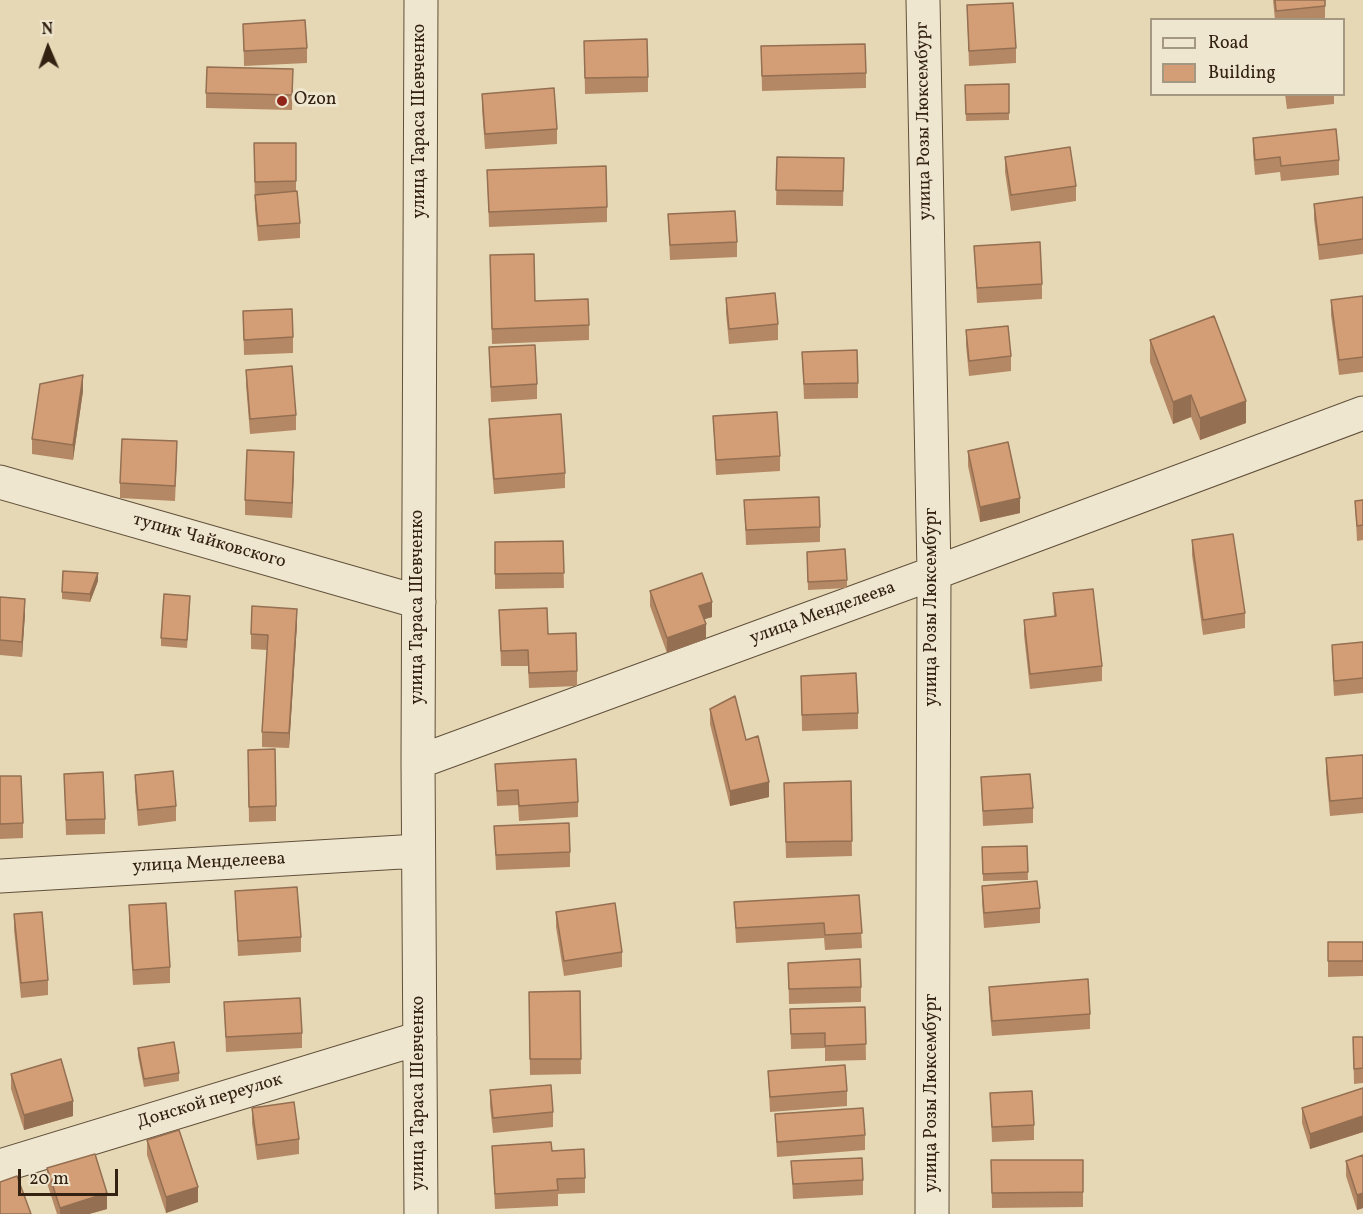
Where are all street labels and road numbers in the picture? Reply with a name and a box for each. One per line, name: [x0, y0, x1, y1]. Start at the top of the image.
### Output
street label: улица Розы Люксембург: [912, 21, 938, 221]
street label: улица Тараса Шевченко: [410, 24, 432, 218]
street label: улица Розы Люксембург: [922, 508, 944, 706]
street label: тупик Чайковского: [130, 510, 288, 574]
street label: улица Тараса Шевченко: [408, 510, 430, 704]
street label: улица Менделеева: [747, 578, 899, 650]
street label: улица Менделеева: [132, 849, 286, 879]
street label: улица Розы Люксембург: [922, 994, 944, 1192]
street label: улица Тараса Шевченко: [409, 996, 431, 1190]
street label: Донской переулок: [135, 1070, 285, 1134]

